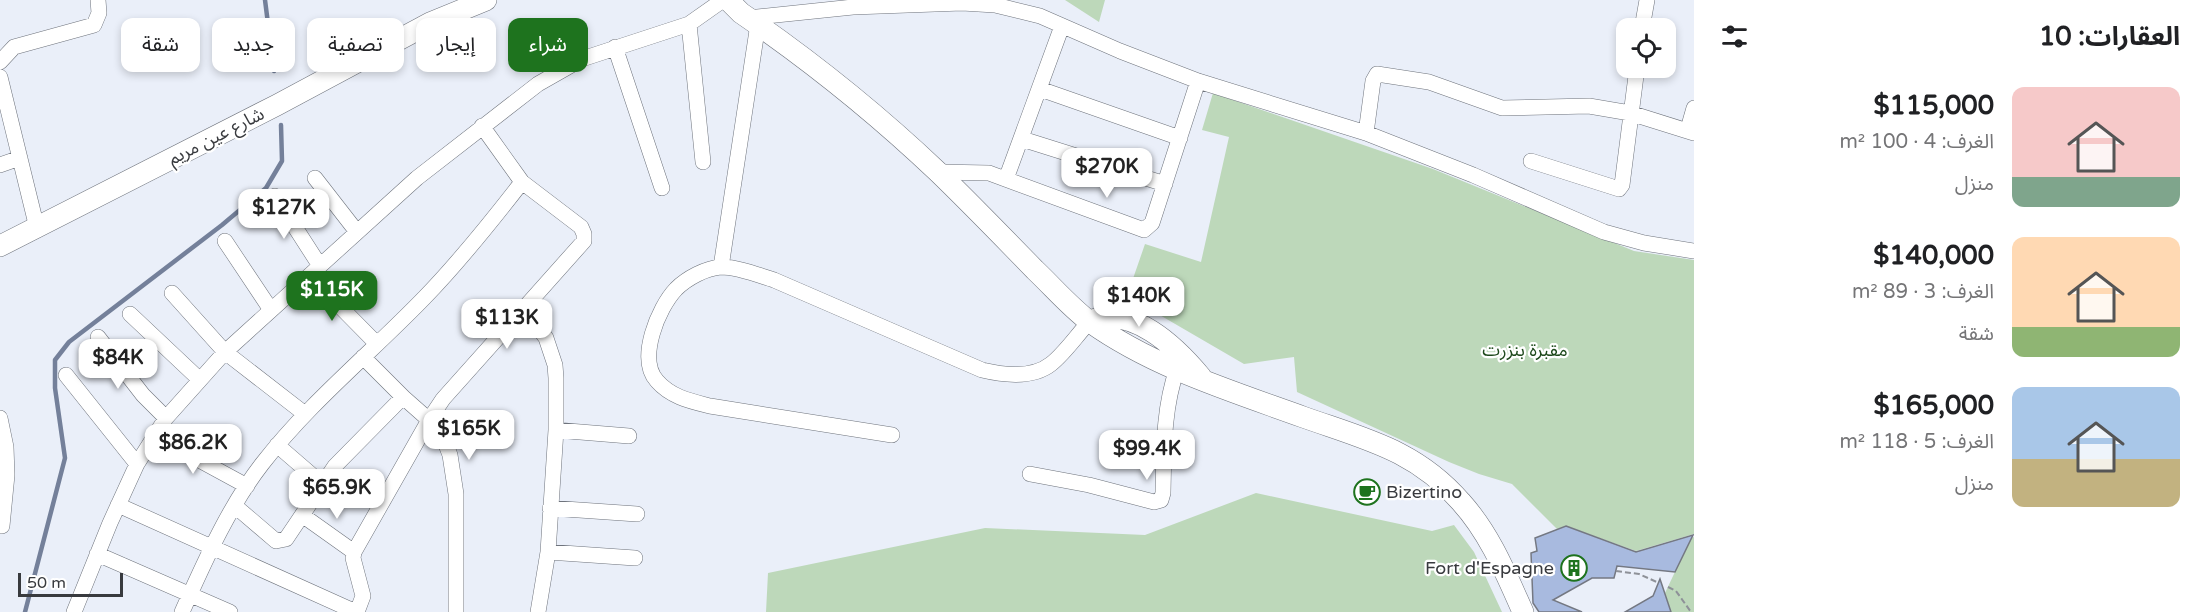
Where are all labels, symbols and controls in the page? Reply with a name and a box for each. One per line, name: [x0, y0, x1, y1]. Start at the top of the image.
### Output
chip: شقة: [121, 18, 200, 72]
chip: جديد: [212, 18, 295, 72]
chip: تصفية: [307, 18, 404, 72]
chip: إيجار: [416, 18, 496, 72]
chip: شراء: [508, 18, 588, 72]
map controls: [1616, 18, 1676, 78]
button: locate: [1616, 18, 1676, 78]
icon: filters: [1718, 20, 1751, 53]
text: العقارات: 10: [2039, 21, 2180, 52]
text: $115,000: [1874, 90, 1994, 121]
street label: شارع عين مريم: [164, 102, 269, 172]
icon: home: [2060, 111, 2132, 183]
text: الغرف: 4 · 100 m²: [1839, 130, 1994, 154]
pin: $270K: [1065, 148, 1149, 199]
text: $270K: [1075, 155, 1139, 179]
text: منزل: [1955, 172, 1994, 196]
pin: $127K: [242, 189, 326, 240]
text: $127K: [252, 196, 316, 220]
text: $140,000: [1873, 240, 1994, 271]
icon: home: [2060, 261, 2132, 333]
pin: $115K: [290, 271, 374, 322]
pin: $140K: [1097, 277, 1181, 328]
text: $115K: [300, 278, 364, 302]
text: الغرف: 3 · 89 m²: [1852, 280, 1994, 304]
text: $140K: [1107, 284, 1171, 308]
pin: $113K: [465, 299, 549, 350]
text: $113K: [475, 306, 539, 330]
text: شقة: [1959, 322, 1994, 346]
pin: $84K: [82, 339, 154, 390]
park label: مقبرة بنزرت: [1482, 339, 1568, 361]
text: $84K: [93, 346, 143, 370]
text: $165,000: [1874, 390, 1994, 421]
pin: $165K: [427, 410, 511, 461]
icon: home: [2060, 411, 2132, 483]
text: $165K: [437, 417, 501, 441]
pin: $86.2K: [144, 424, 242, 475]
pin: $99.4K: [1098, 430, 1196, 481]
text: الغرف: 5 · 118 m²: [1839, 430, 1994, 454]
text: $86.2K: [159, 431, 227, 455]
text: $99.4K: [1113, 437, 1181, 461]
pin: $65.9K: [288, 469, 386, 520]
text: منزل: [1955, 472, 1994, 496]
text: $65.9K: [303, 476, 371, 500]
cafe icon: Bizertino: [1352, 477, 1382, 507]
place label: Bizertino: [1386, 481, 1462, 503]
building icon: Fort d'Espagne: [1559, 553, 1589, 583]
place label: Fort d'Espagne: [1425, 557, 1554, 579]
scale bar: [18, 570, 123, 598]
text: 50 m: [27, 573, 66, 593]

